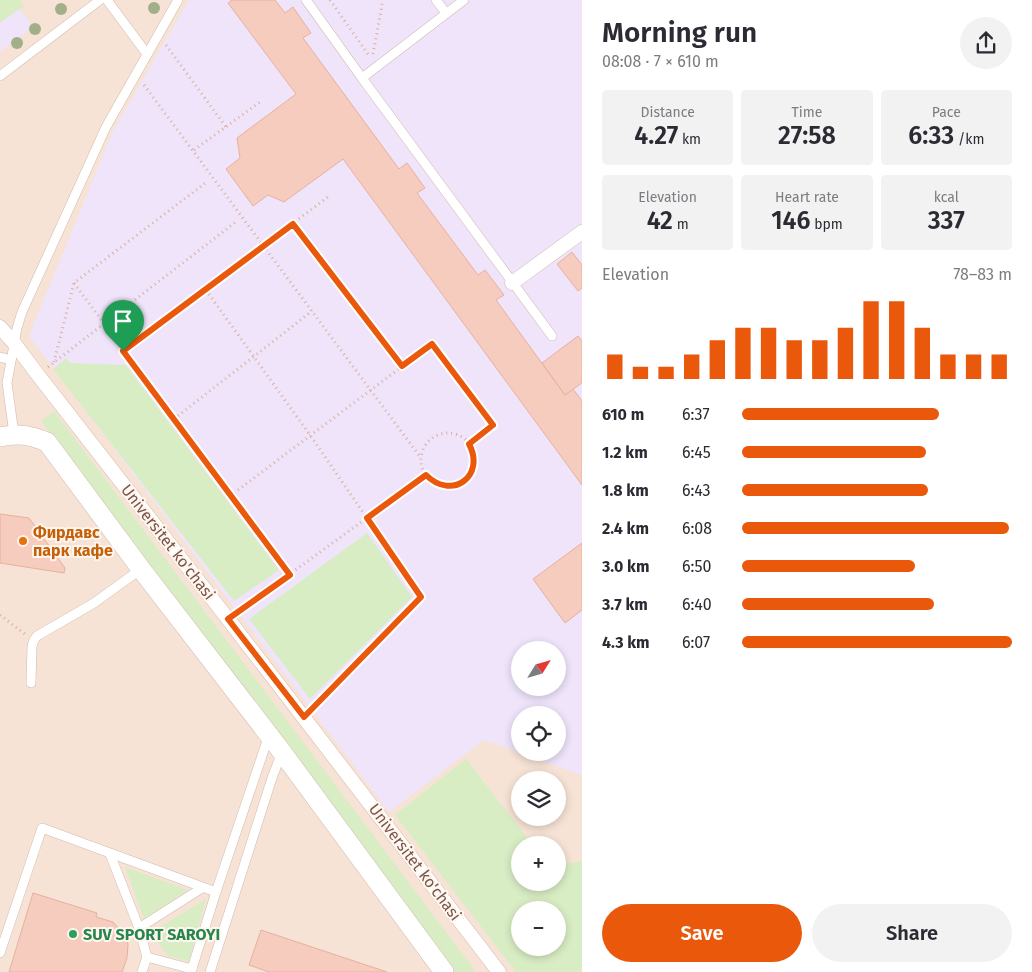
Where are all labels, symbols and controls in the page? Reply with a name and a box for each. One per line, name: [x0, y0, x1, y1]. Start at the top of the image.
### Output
text: Morning run: [602, 16, 757, 49]
button: share: [960, 17, 1012, 69]
text: 08:08 · 7 × 610 m: [602, 52, 719, 71]
text: Distance: [641, 104, 695, 121]
text: Time: [792, 104, 822, 121]
text: Pace: [932, 104, 961, 121]
text: 4.27: [634, 121, 678, 151]
text: 27:58: [778, 121, 836, 151]
text: 6:33: [908, 121, 954, 151]
text: km: [678, 131, 701, 148]
text: /km: [954, 131, 984, 148]
text: Elevation: [638, 189, 697, 206]
text: Heart rate: [775, 189, 839, 206]
text: kcal: [934, 189, 959, 206]
text: 42: [647, 206, 673, 236]
text: 146: [771, 206, 810, 236]
text: 337: [928, 206, 965, 236]
text: m: [673, 216, 689, 233]
text: bpm: [810, 216, 843, 233]
text: Elevation: [602, 265, 669, 284]
text: 78–83 m: [953, 265, 1012, 284]
pin: [102, 300, 144, 351]
icon: arrive: [109, 307, 137, 335]
text: 610 m: [602, 405, 644, 424]
text: 6:37: [682, 405, 710, 424]
text: 1.2 km: [602, 443, 648, 462]
text: 6:45: [682, 443, 711, 462]
street label: Universitet ko'chasi: [117, 480, 219, 604]
text: 1.8 km: [602, 481, 649, 500]
text: 6:43: [682, 481, 711, 500]
text: 2.4 km: [602, 519, 649, 538]
text: 6:08: [682, 519, 712, 538]
place label: Фирдавс парк кафе: [33, 523, 113, 560]
marker: Фирдавс парк кафе: [17, 535, 29, 547]
text: 3.0 km: [602, 557, 649, 576]
text: 6:50: [682, 557, 711, 576]
text: 3.7 km: [602, 595, 648, 614]
text: 6:40: [682, 595, 712, 614]
text: 4.3 km: [602, 633, 650, 652]
text: 6:07: [682, 633, 710, 652]
north arrow: [511, 641, 566, 696]
map controls: [511, 641, 566, 956]
button: locate: [511, 706, 566, 761]
button: layers: [511, 771, 566, 826]
street label: Universitet ko'chasi: [365, 800, 465, 924]
button: +: [511, 836, 566, 891]
button: −: [511, 901, 566, 956]
button: Save: [602, 904, 802, 962]
button: Share: [812, 904, 1012, 962]
place label: SUV SPORT SAROYI: [83, 925, 220, 944]
marker: SUV SPORT SAROYI: [67, 928, 79, 940]

